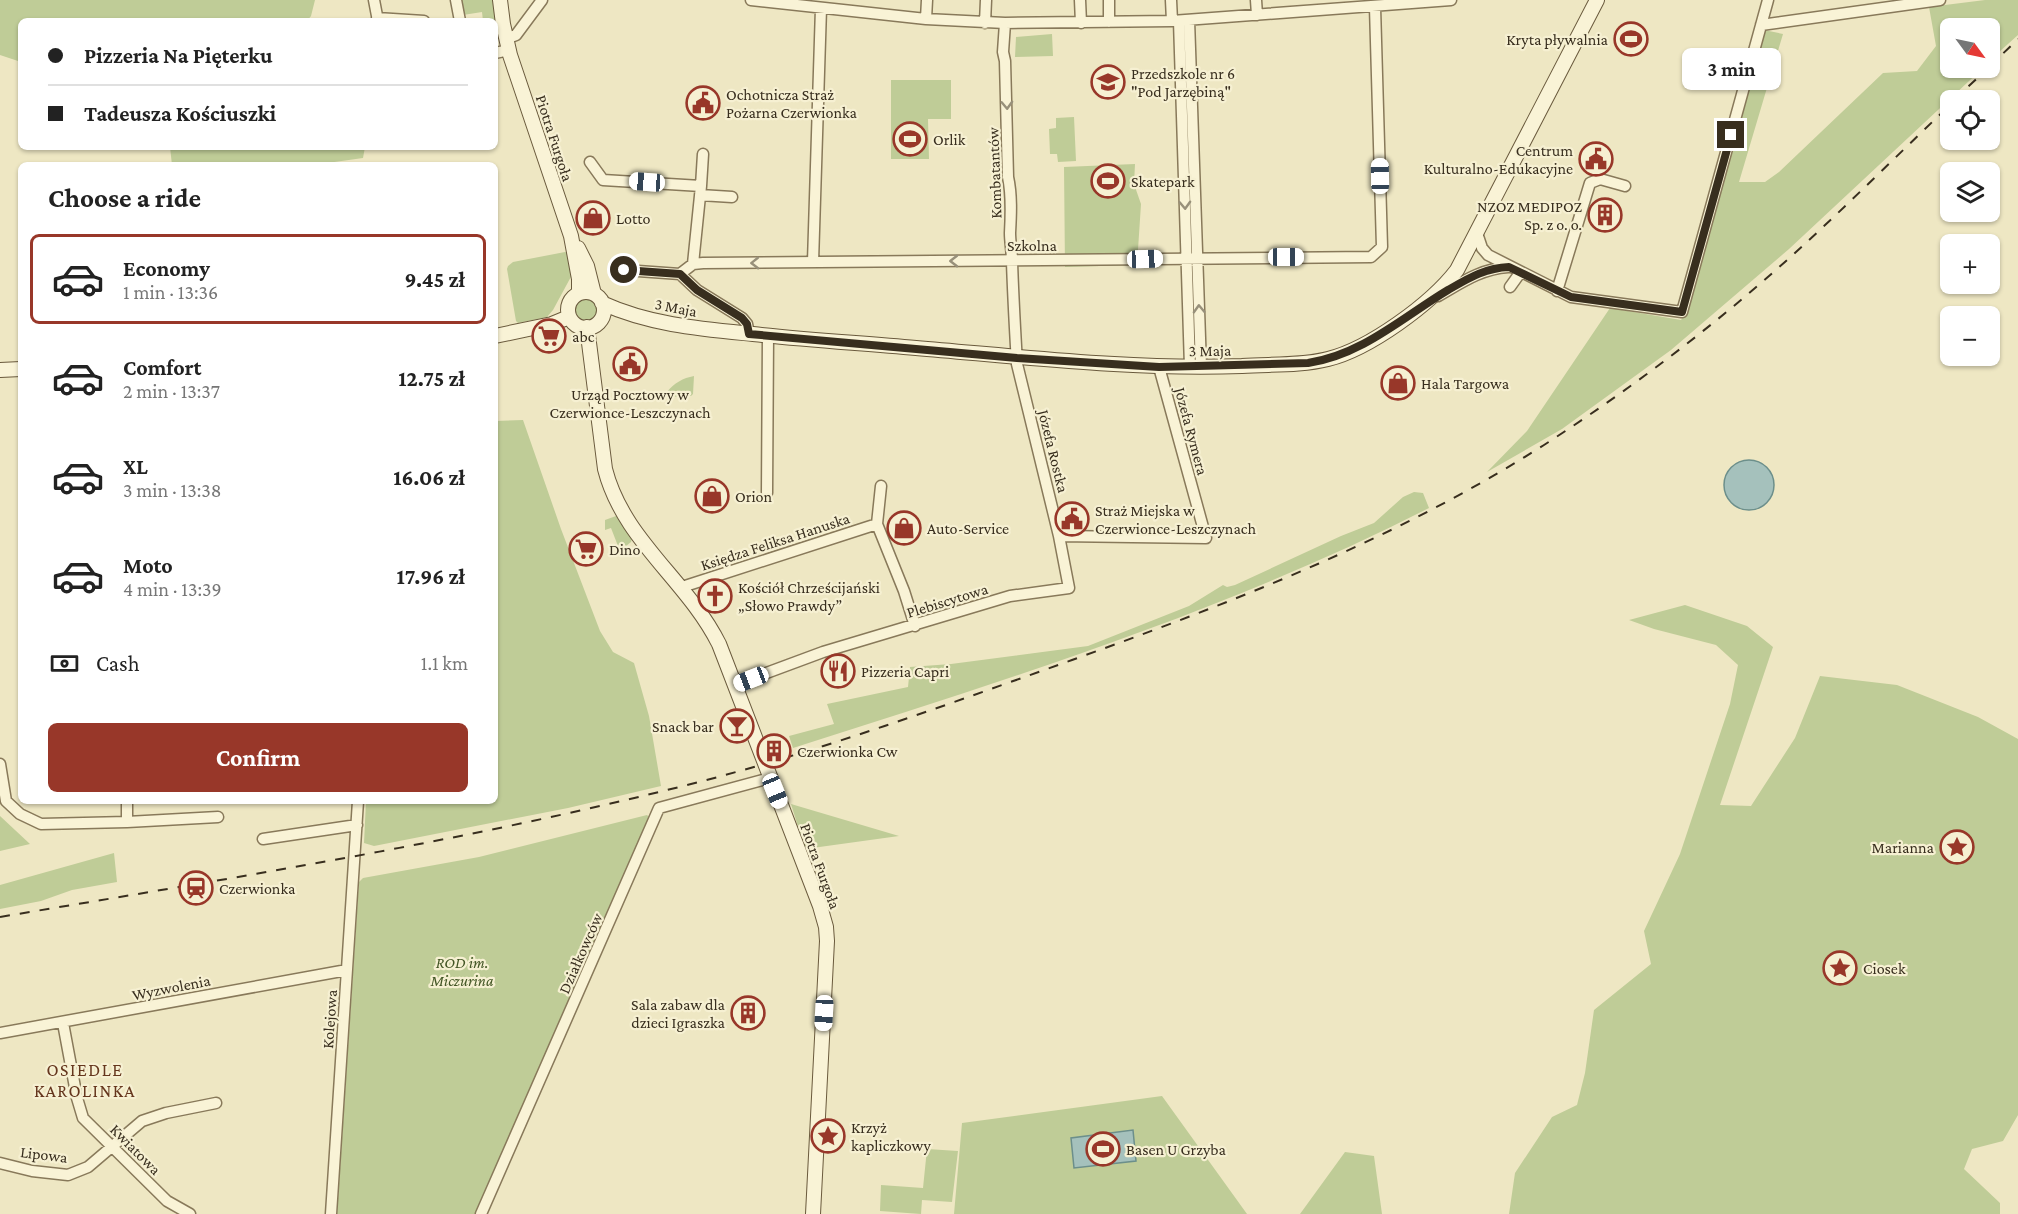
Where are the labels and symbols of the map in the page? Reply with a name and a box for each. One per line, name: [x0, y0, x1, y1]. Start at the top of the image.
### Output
north arrow: [1940, 18, 2000, 78]
sports icon: Kryta pływalnia: [1613, 21, 1649, 57]
place label: Kryta pływalnia: [1506, 31, 1609, 49]
callout: 3 min: [1682, 48, 1780, 90]
school or university icon: Przedszkole nr 6 "Pod Jarzębiną": [1090, 64, 1126, 100]
place label: Przedszkole nr 6 "Pod Jarzębiną": [1131, 65, 1235, 101]
public building icon: Ochotnicza Straż Pożarna Czerwionka: [685, 85, 721, 121]
place label: Ochotnicza Straż Pożarna Czerwionka: [726, 86, 858, 121]
street label: Piotra Furgoła: [532, 93, 577, 184]
one-way arrow: [1001, 101, 1013, 110]
sports icon: Orlik: [892, 121, 928, 157]
route end: [1717, 121, 1744, 148]
street label: Kombatantów: [984, 127, 1005, 219]
place label: Orlik: [933, 131, 966, 148]
public building icon: Centrum Kulturalno-Edukacyjne: [1578, 141, 1614, 177]
place label: Centrum Kulturalno-Edukacyjne: [1424, 142, 1573, 178]
car: [1371, 158, 1389, 194]
sports icon: Skatepark: [1090, 163, 1126, 199]
car: [628, 172, 666, 192]
place label: Skatepark: [1131, 173, 1195, 191]
building icon: NZOZ MEDIPOZ Sp. z o. o.: [1587, 197, 1623, 233]
place label: NZOZ MEDIPOZ Sp. z o. o.: [1477, 198, 1582, 234]
shop icon: Lotto: [575, 200, 611, 236]
one-way arrow: [1179, 201, 1191, 210]
place label: Lotto: [616, 210, 650, 227]
street label: Szkolna: [1007, 237, 1058, 254]
car: [1268, 248, 1304, 266]
car: [1127, 249, 1163, 269]
one-way arrow: [949, 255, 958, 267]
route start: [610, 256, 637, 283]
one-way arrow: [750, 256, 759, 269]
street label: 3 Maja: [653, 295, 699, 321]
one-way arrow: [1192, 304, 1205, 313]
supermarket icon: abc: [531, 318, 567, 354]
place label: abc: [572, 328, 595, 345]
street label: 3 Maja: [1189, 342, 1232, 360]
public building icon: Urząd Pocztowy w Czerwionce-Leszczynach: [612, 346, 648, 382]
shop icon: Hala Targowa: [1380, 365, 1416, 401]
place label: Hala Targowa: [1421, 375, 1510, 393]
street label: Józefa Rymera: [1170, 383, 1212, 478]
place label: Urząd Pocztowy w Czerwionce-Leszczynach: [549, 386, 711, 422]
street label: Józefa Rostka: [1034, 406, 1072, 495]
shop icon: Orion: [694, 478, 730, 514]
place label: Orion: [735, 488, 773, 505]
public building icon: Straż Miejska w Czerwionce-Leszczynach: [1054, 501, 1090, 537]
place label: Straż Miejska w Czerwionce-Leszczynach: [1095, 502, 1256, 538]
street label: Księdza Feliksa Hanuska: [698, 509, 853, 575]
shop icon: Auto-Service: [886, 510, 922, 546]
place label: Auto-Service: [927, 520, 1009, 537]
supermarket icon: Dino: [568, 531, 604, 567]
place label: Dino: [609, 541, 640, 558]
church icon: Kościół Chrześcijański „Słowo Prawdy”: [697, 578, 733, 614]
place label: Kościół Chrześcijański „Słowo Prawdy”: [738, 579, 880, 615]
street label: Plebiscytowa: [904, 580, 991, 622]
restaurant icon: Pizzeria Capri: [820, 653, 856, 689]
place label: Pizzeria Capri: [861, 663, 949, 681]
car: [731, 664, 771, 694]
bar icon: Snack bar: [719, 708, 755, 744]
place label: Snack bar: [652, 718, 714, 735]
building icon: Czerwionka Cw: [756, 733, 792, 769]
place label: Czerwionka Cw: [797, 743, 898, 760]
car: [760, 771, 790, 811]
street label: Piotra Furgoła: [796, 821, 844, 912]
place icon: Marianna: [1939, 829, 1975, 865]
place label: Marianna: [1871, 839, 1935, 856]
station icon: Czerwionka: [178, 870, 214, 906]
place label: Czerwionka: [219, 880, 296, 897]
street label: Działkowców: [555, 910, 606, 996]
place icon: Ciosek: [1822, 950, 1858, 986]
park label: ROD im. Miczurina: [430, 954, 494, 989]
place label: Ciosek: [1863, 960, 1906, 977]
street label: Wyzwolenia: [130, 971, 213, 1004]
street label: Kolejowa: [319, 988, 341, 1049]
building icon: Sala zabaw dla dzieci Igraszka: [730, 995, 766, 1031]
car: [814, 995, 834, 1031]
place label: Sala zabaw dla dzieci Igraszka: [631, 996, 726, 1032]
district label: OSIEDLE KAROLINKA: [34, 1060, 136, 1101]
place icon: Krzyż kapliczkowy: [810, 1118, 846, 1154]
place label: Krzyż kapliczkowy: [851, 1119, 932, 1155]
street label: Kwiatowa: [107, 1121, 165, 1178]
sports icon: Basen U Grzyba: [1085, 1131, 1121, 1167]
place label: Basen U Grzyba: [1126, 1141, 1226, 1159]
street label: Lipowa: [19, 1143, 69, 1167]

